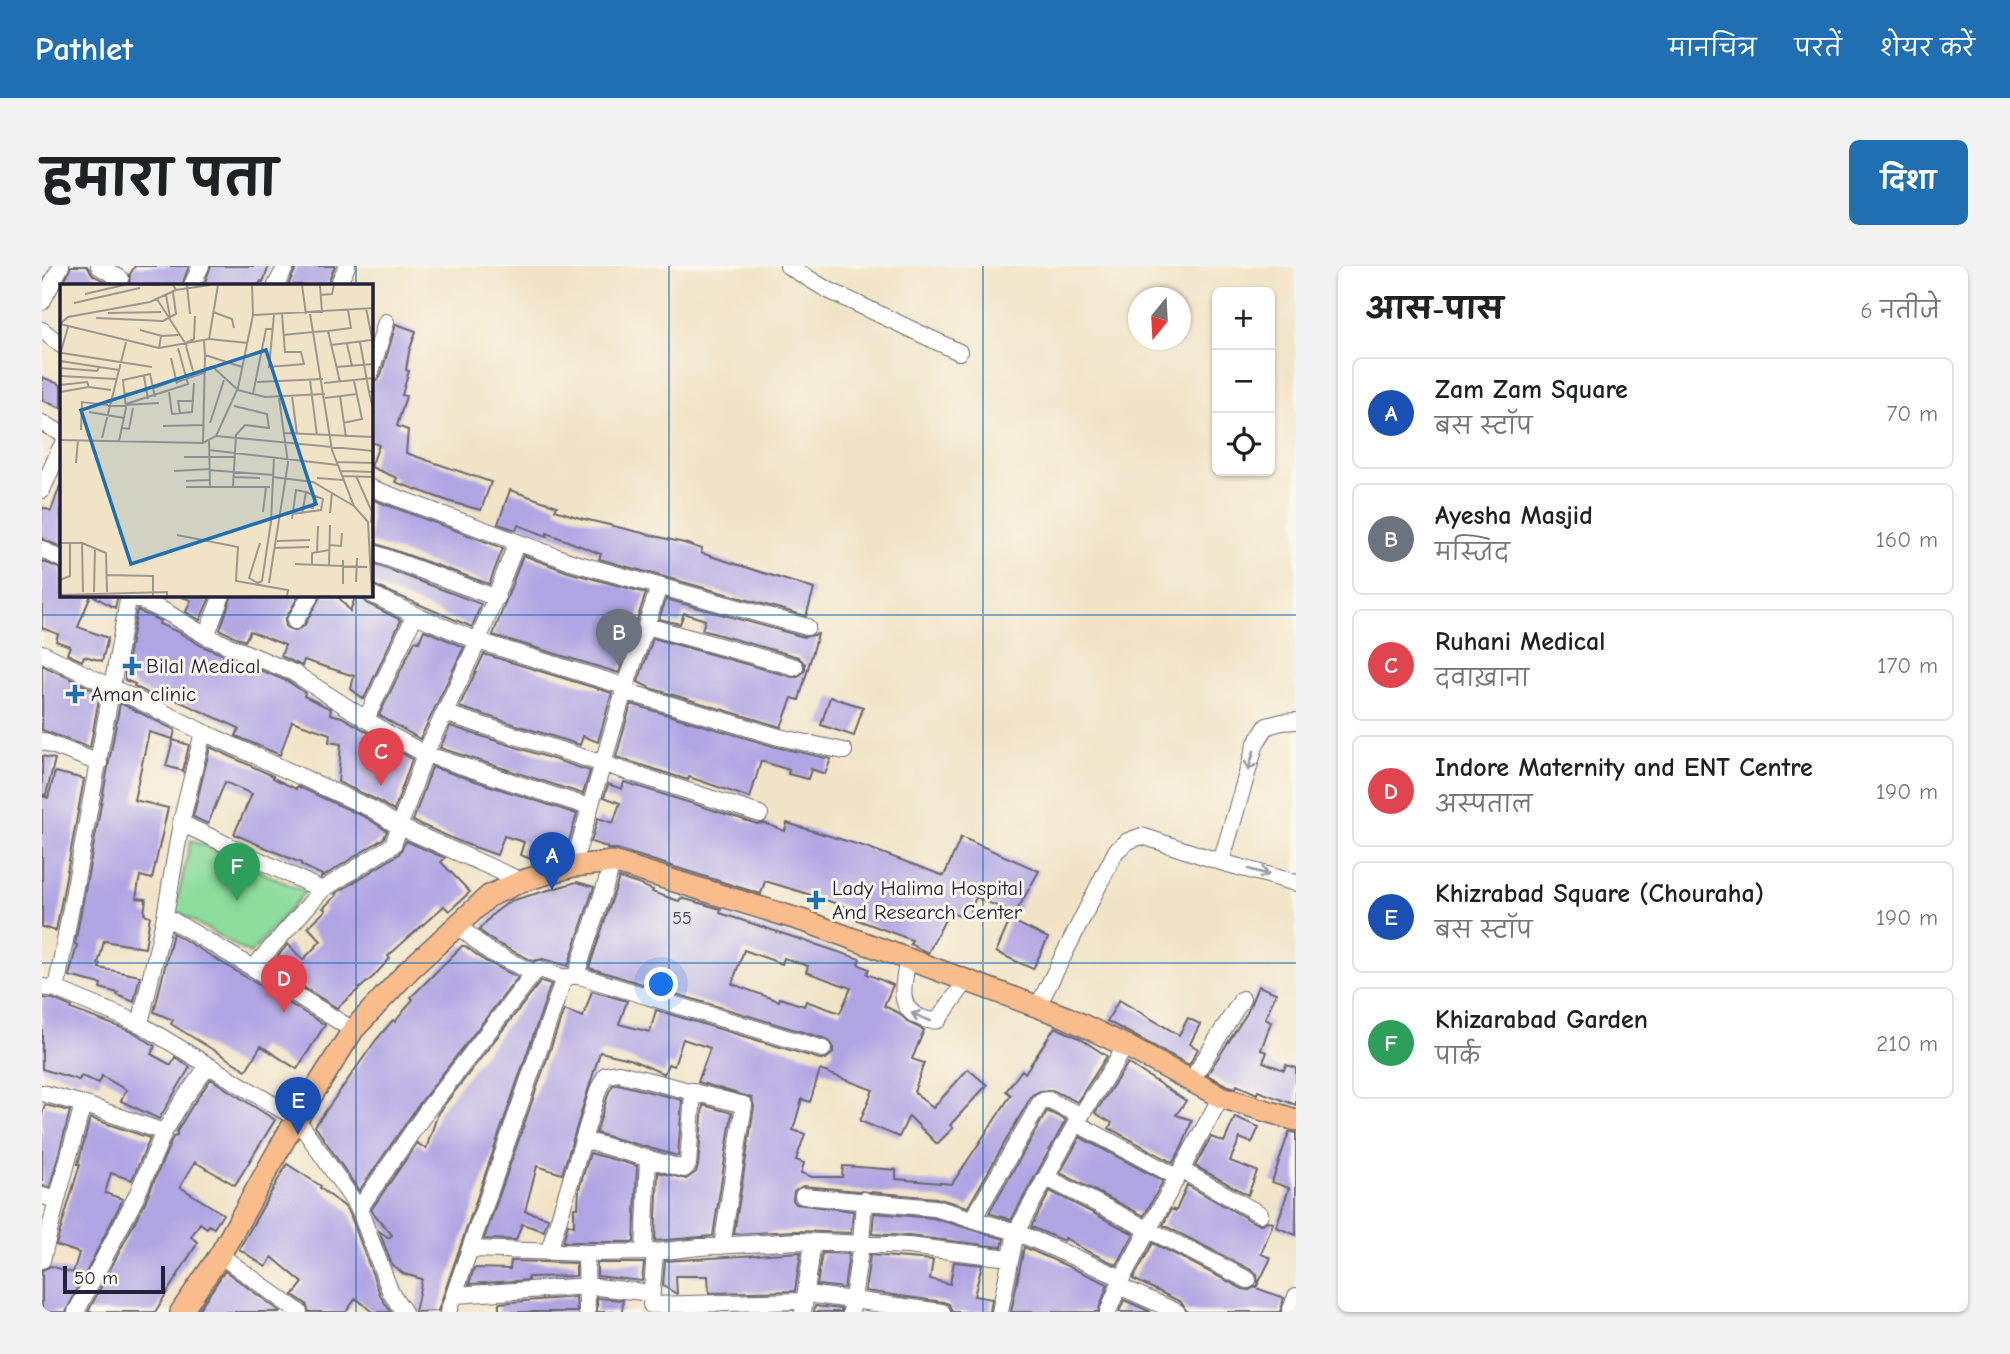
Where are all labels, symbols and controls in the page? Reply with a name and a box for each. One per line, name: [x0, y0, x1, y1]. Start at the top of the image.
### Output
text: Pathlet: [35, 30, 133, 68]
text: मानचित्र: [1669, 34, 1757, 62]
text: परतें: [1795, 34, 1842, 62]
text: शेयर करें: [1880, 34, 1975, 62]
button: दिशा: [1849, 140, 1968, 225]
text: हमारा पता: [42, 151, 277, 207]
inset map: [60, 284, 373, 597]
north arrow: [1128, 287, 1191, 350]
map controls: [1212, 287, 1275, 476]
button: +: [1212, 287, 1275, 350]
text: आस-पास: [1366, 292, 1503, 327]
text: 6 नतीजे: [1860, 297, 1940, 324]
button: −: [1212, 350, 1275, 413]
text: Zam Zam Square: [1435, 375, 1628, 405]
text: A: [1385, 400, 1397, 427]
text: 70 m: [1886, 400, 1938, 427]
button: locate: [1212, 413, 1275, 476]
text: बस स्टॉप: [1435, 413, 1532, 440]
text: Ayesha Masjid: [1435, 501, 1593, 531]
text: B: [1384, 526, 1398, 553]
text: 160 m: [1876, 526, 1938, 553]
text: मस्जिद: [1435, 539, 1510, 566]
pin: B: [596, 609, 642, 667]
text: Ruhani Medical: [1435, 627, 1605, 657]
text: C: [1384, 652, 1398, 679]
text: 170 m: [1877, 652, 1938, 679]
place label: Bilal Medical: [146, 654, 260, 678]
marker: Bilal Medical: [124, 658, 140, 674]
text: दवाख़ाना: [1435, 665, 1529, 692]
place label: Aman clinic: [91, 682, 196, 706]
marker: Aman clinic: [65, 684, 85, 704]
pin: C: [358, 728, 404, 786]
one-way arrow: [1243, 749, 1256, 771]
text: Indore Maternity and ENT Centre: [1435, 753, 1813, 783]
text: D: [1384, 778, 1398, 805]
text: 190 m: [1876, 778, 1938, 805]
text: अस्पताल: [1435, 791, 1533, 818]
pin: A: [529, 832, 575, 890]
pin: F: [214, 843, 260, 901]
one-way arrow: [1247, 867, 1269, 880]
place label: Lady Halima Hospital And Research Center: [832, 876, 1023, 924]
text: Khizrabad Square (Chouraha): [1435, 879, 1764, 909]
marker: Lady Halima Hospital And Research Center: [806, 890, 826, 910]
text: E: [1384, 904, 1398, 931]
text: 190 m: [1876, 904, 1938, 931]
house number: 55: [672, 908, 692, 929]
text: बस स्टॉप: [1435, 917, 1532, 944]
pin: D: [261, 955, 307, 1013]
your location: [644, 967, 678, 1001]
text: Khizarabad Garden: [1435, 1005, 1648, 1035]
one-way arrow: [911, 1009, 932, 1022]
text: F: [1384, 1030, 1398, 1057]
text: 210 m: [1876, 1030, 1938, 1057]
text: पार्क: [1435, 1043, 1480, 1070]
pin: E: [275, 1077, 321, 1135]
scale bar: [63, 1263, 164, 1295]
text: 50 m: [74, 1267, 118, 1289]

